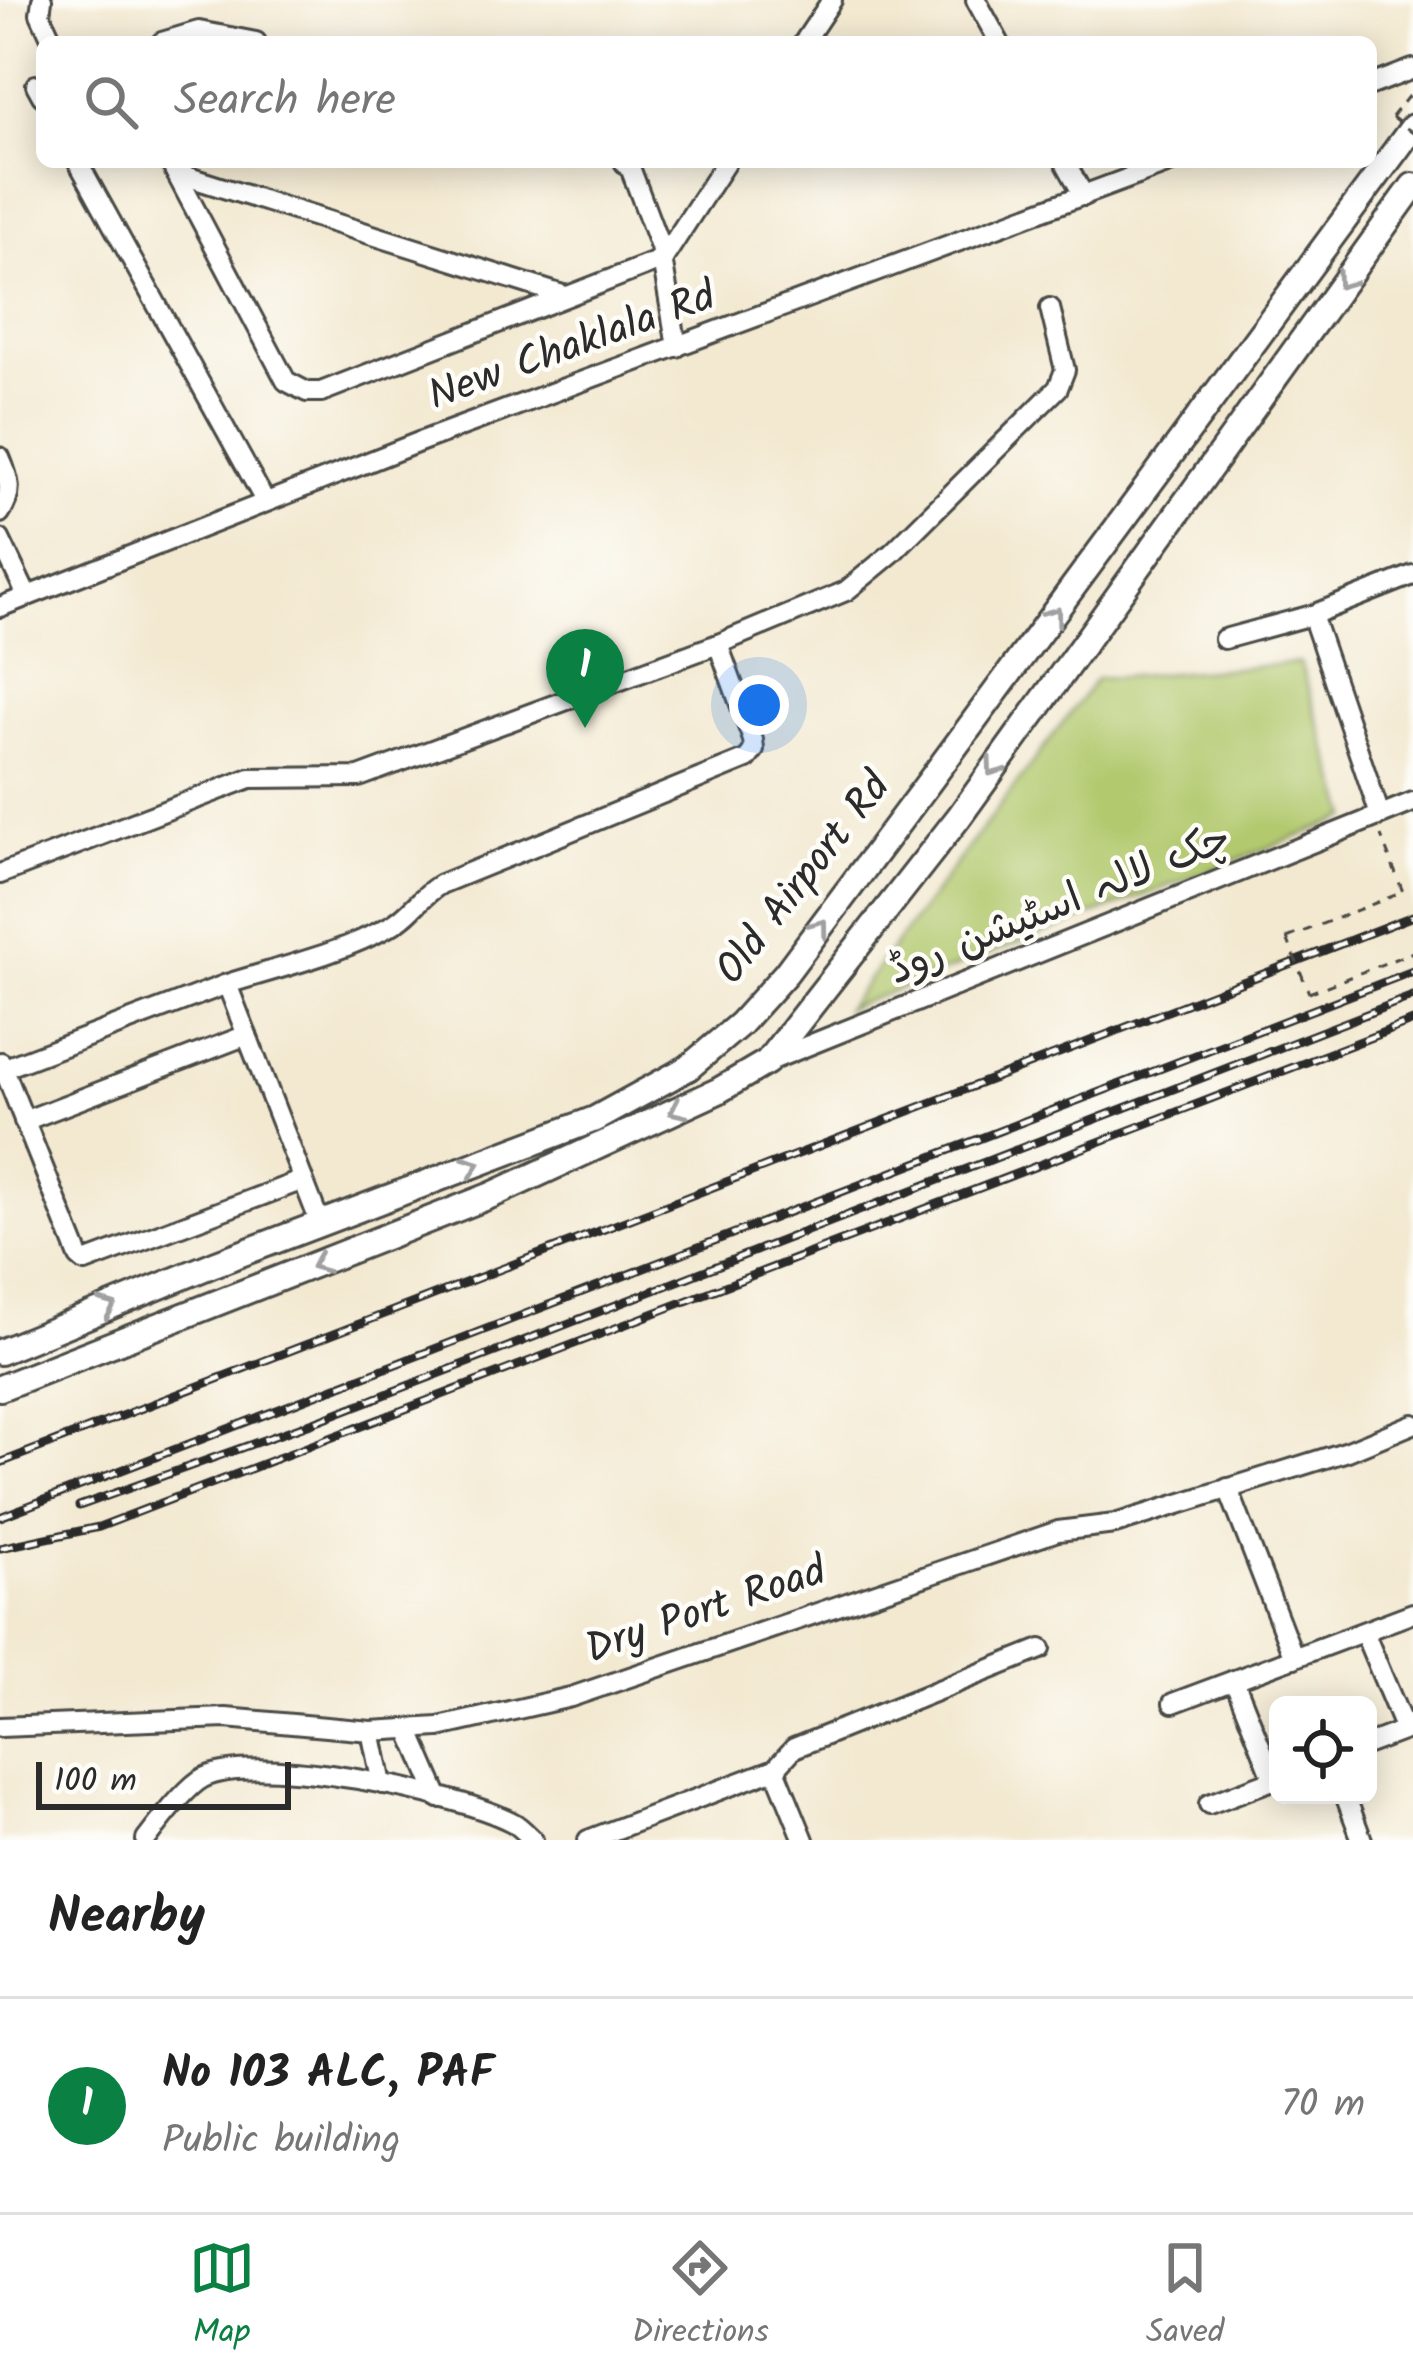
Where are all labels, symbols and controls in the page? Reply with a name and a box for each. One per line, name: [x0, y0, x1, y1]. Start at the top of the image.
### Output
search box: [36, 36, 1377, 168]
text: Search here: [174, 66, 396, 138]
icon: search: [78, 69, 144, 135]
street label: New Chaklala Rd: [419, 264, 726, 430]
one-way arrow: [1336, 268, 1358, 290]
one-way arrow: [1039, 607, 1061, 628]
pin: 1: [546, 629, 624, 728]
your location: [729, 675, 789, 735]
one-way arrow: [986, 755, 1008, 777]
street label: Old Airport Rd: [699, 757, 909, 1000]
street label: چک لالہ اسٹیشن روڈ: [878, 806, 1242, 1004]
one-way arrow: [806, 919, 828, 940]
one-way arrow: [668, 1096, 689, 1120]
one-way arrow: [460, 1155, 481, 1180]
one-way arrow: [309, 1250, 330, 1275]
one-way arrow: [97, 1297, 118, 1321]
street label: Dry Port Road: [577, 1538, 836, 1683]
map controls: [1269, 1696, 1377, 1804]
button: locate: [1269, 1696, 1377, 1804]
scale bar: [36, 1756, 291, 1809]
text: 100 m: [54, 1756, 137, 1809]
text: Nearby: [48, 1878, 205, 1959]
text: No 103 ALC, PAF: [162, 2039, 494, 2111]
text: 1: [81, 2075, 93, 2137]
text: 70 m: [1281, 2075, 1365, 2137]
text: Public building: [162, 2111, 400, 2173]
tab: Map: [189, 2235, 255, 2360]
tab: Directions: [632, 2235, 769, 2360]
tab: Saved: [1146, 2235, 1224, 2360]

